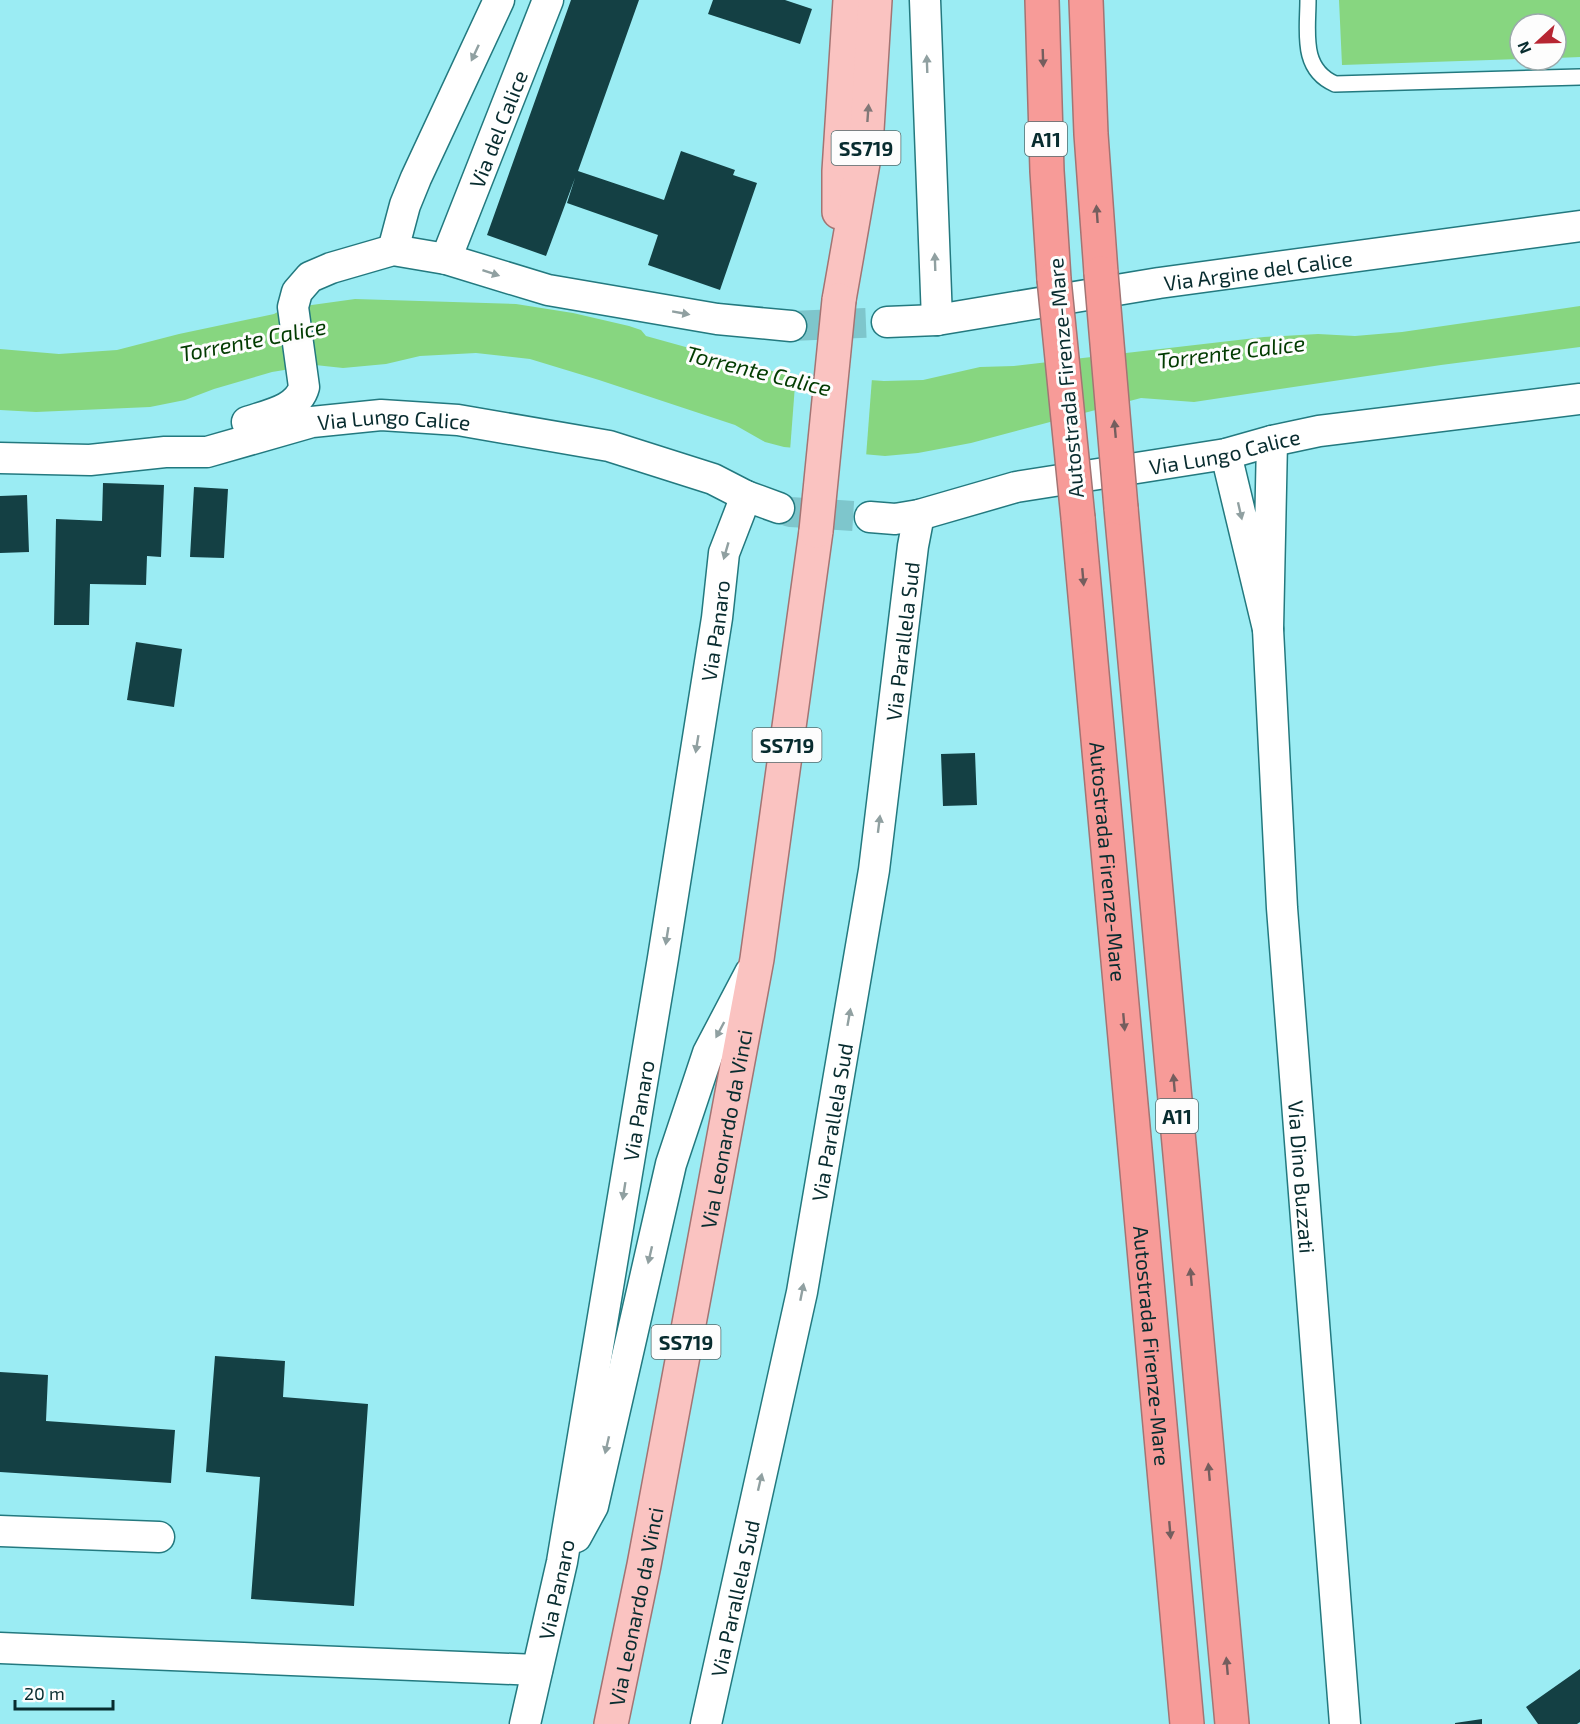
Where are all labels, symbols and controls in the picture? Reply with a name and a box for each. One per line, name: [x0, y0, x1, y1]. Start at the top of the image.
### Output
north arrow: [1508, 12, 1568, 72]
text: N: [1513, 39, 1535, 57]
one-way arrow: [470, 44, 479, 61]
one-way arrow: [1038, 49, 1048, 68]
one-way arrow: [922, 55, 932, 74]
street label: Via del Calice: [463, 66, 532, 191]
one-way arrow: [864, 103, 873, 122]
road number: A11: [1025, 122, 1067, 156]
road number: SS719: [832, 131, 900, 165]
one-way arrow: [1092, 205, 1102, 224]
street label: Via Argine del Calice: [1162, 244, 1354, 295]
one-way arrow: [930, 253, 939, 272]
street label: Autostrada Firenze-Mare: [1042, 257, 1088, 499]
one-way arrow: [482, 269, 500, 279]
one-way arrow: [672, 309, 691, 318]
water label: Torrente Calice: [178, 312, 329, 366]
water label: Torrente Calice: [1156, 329, 1307, 373]
water label: Torrente Calice: [684, 339, 834, 401]
street label: Via Lungo Calice: [316, 402, 473, 434]
one-way arrow: [1110, 420, 1119, 439]
street label: Via Lungo Calice: [1147, 423, 1302, 478]
one-way arrow: [1235, 502, 1245, 520]
one-way arrow: [720, 542, 730, 560]
street label: Via Parallela Sud: [880, 560, 924, 722]
one-way arrow: [1078, 567, 1088, 586]
street label: Via Panaro: [695, 579, 734, 683]
road number: SS719: [752, 728, 822, 762]
one-way arrow: [693, 734, 702, 753]
street label: Autostrada Firenze-Mare: [1086, 741, 1132, 983]
one-way arrow: [874, 815, 884, 834]
one-way arrow: [662, 927, 671, 946]
one-way arrow: [844, 1007, 853, 1026]
one-way arrow: [1119, 1012, 1129, 1031]
one-way arrow: [715, 1021, 725, 1038]
street label: Via Leonardo da Vinci: [694, 1027, 756, 1231]
street label: Via Parallela Sud: [805, 1041, 857, 1203]
street label: Via Panaro: [617, 1058, 658, 1163]
one-way arrow: [1169, 1074, 1179, 1093]
road number: A11: [1156, 1099, 1198, 1133]
street label: Via Dino Buzzati: [1284, 1099, 1321, 1254]
one-way arrow: [620, 1181, 629, 1200]
street label: Autostrada Firenze-Mare: [1130, 1225, 1176, 1467]
one-way arrow: [645, 1246, 655, 1265]
one-way arrow: [1187, 1268, 1196, 1287]
one-way arrow: [798, 1282, 807, 1301]
road number: SS719: [652, 1325, 720, 1359]
one-way arrow: [601, 1436, 611, 1455]
one-way arrow: [1204, 1462, 1214, 1481]
one-way arrow: [756, 1473, 765, 1492]
street label: Via Leonardo da Vinci: [603, 1505, 667, 1708]
street label: Via Parallela Sud: [704, 1517, 764, 1679]
one-way arrow: [1165, 1520, 1175, 1539]
street label: Via Panaro: [532, 1537, 578, 1642]
one-way arrow: [1222, 1656, 1232, 1675]
scale bar: [15, 1673, 112, 1711]
text: 20 m: [24, 1682, 65, 1704]

